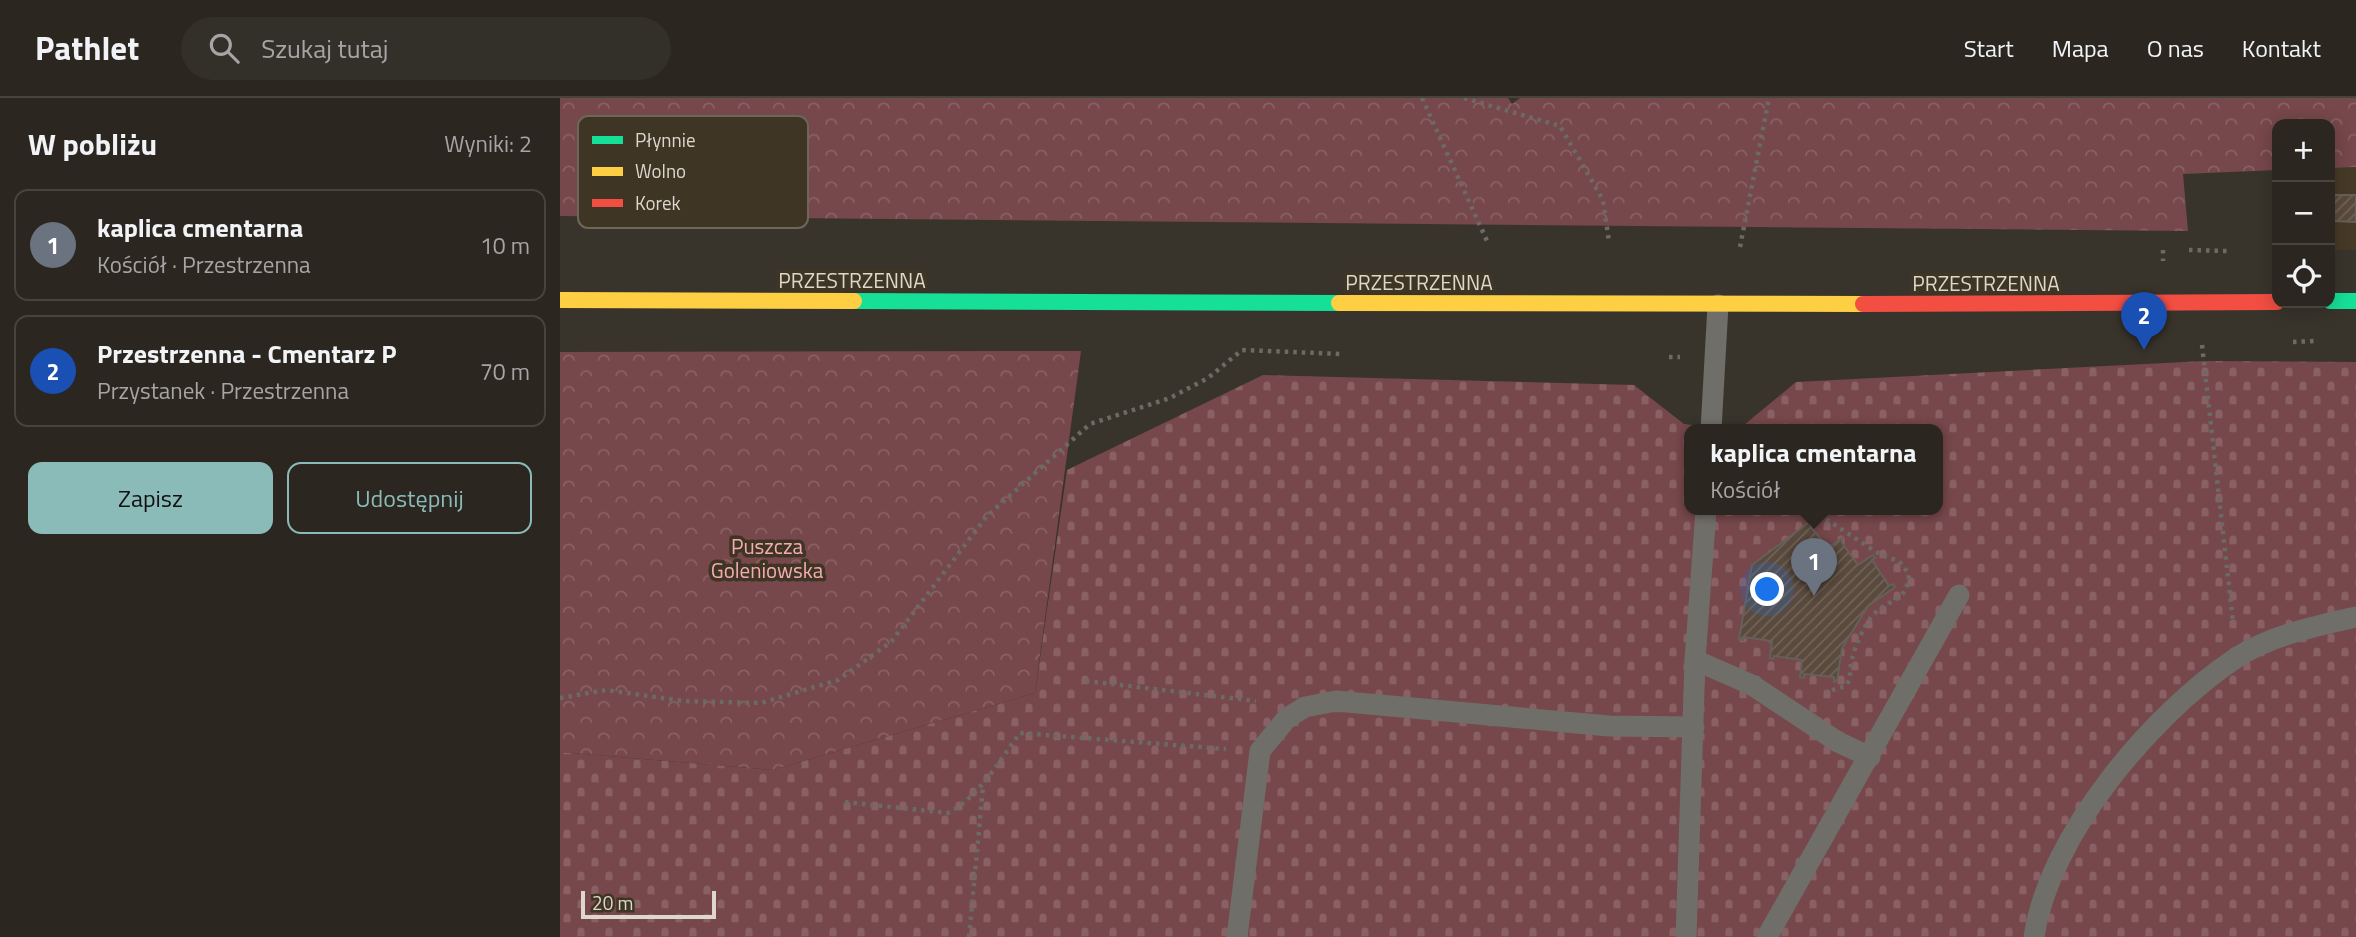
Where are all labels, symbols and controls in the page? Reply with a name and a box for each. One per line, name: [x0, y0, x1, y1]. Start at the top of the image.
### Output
search box: [181, 17, 671, 80]
text: Pathlet: [35, 23, 139, 73]
icon: search: [205, 29, 243, 67]
text: Szukaj tutaj: [261, 29, 388, 68]
text: Start: [1964, 30, 2014, 66]
text: Mapa: [2052, 30, 2109, 66]
text: O nas: [2147, 30, 2204, 66]
text: Kontakt: [2242, 30, 2321, 66]
legend: [578, 116, 808, 228]
map controls: [2272, 119, 2335, 308]
button: +: [2272, 119, 2335, 182]
text: W pobliżu: [28, 121, 157, 167]
text: Płynnie: [635, 125, 696, 154]
text: Wyniki: 2: [444, 126, 532, 161]
text: Wolno: [635, 156, 686, 185]
button: −: [2272, 182, 2335, 245]
text: Korek: [635, 188, 681, 217]
text: kaplica cmentarna: [97, 208, 303, 247]
text: 1: [47, 228, 59, 263]
text: 10 m: [480, 228, 530, 263]
button: locate: [2272, 245, 2335, 308]
text: Kościół · Przestrzenna: [97, 247, 311, 282]
street label: PRZESTRZENNA: [778, 264, 926, 296]
street label: PRZESTRZENNA: [1345, 266, 1493, 298]
street label: PRZESTRZENNA: [1912, 267, 2060, 299]
pin: 2: [2121, 292, 2167, 350]
text: Przestrzenna - Cmentarz P: [97, 334, 396, 373]
text: 2: [47, 354, 59, 389]
text: 70 m: [480, 354, 530, 389]
text: Przystanek · Przestrzenna: [97, 373, 349, 408]
popup: [1684, 424, 1943, 515]
text: kaplica cmentarna: [1710, 433, 1917, 472]
button: Zapisz: [28, 462, 273, 534]
button: Udostępnij: [287, 462, 532, 534]
text: Kościół: [1710, 472, 1780, 507]
park label: Puszcza Goleniowska: [711, 530, 824, 586]
pin: 1: [1791, 538, 1837, 596]
your location: [1750, 572, 1784, 606]
scale bar: [581, 888, 716, 920]
text: 20 m: [592, 888, 633, 917]

